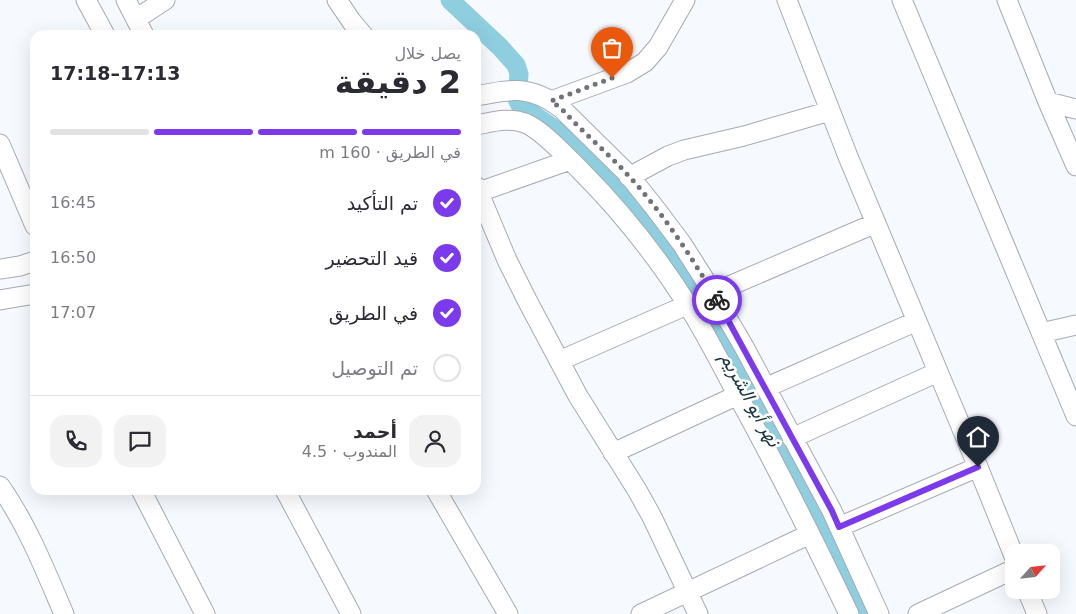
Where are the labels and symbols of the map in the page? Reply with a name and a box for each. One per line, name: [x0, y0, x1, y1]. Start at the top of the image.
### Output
pin: [591, 27, 633, 78]
courier: [692, 275, 742, 325]
water label: نهر أبو الشريم: [714, 347, 787, 452]
pin: [957, 416, 999, 467]
north arrow: [1005, 544, 1060, 599]

